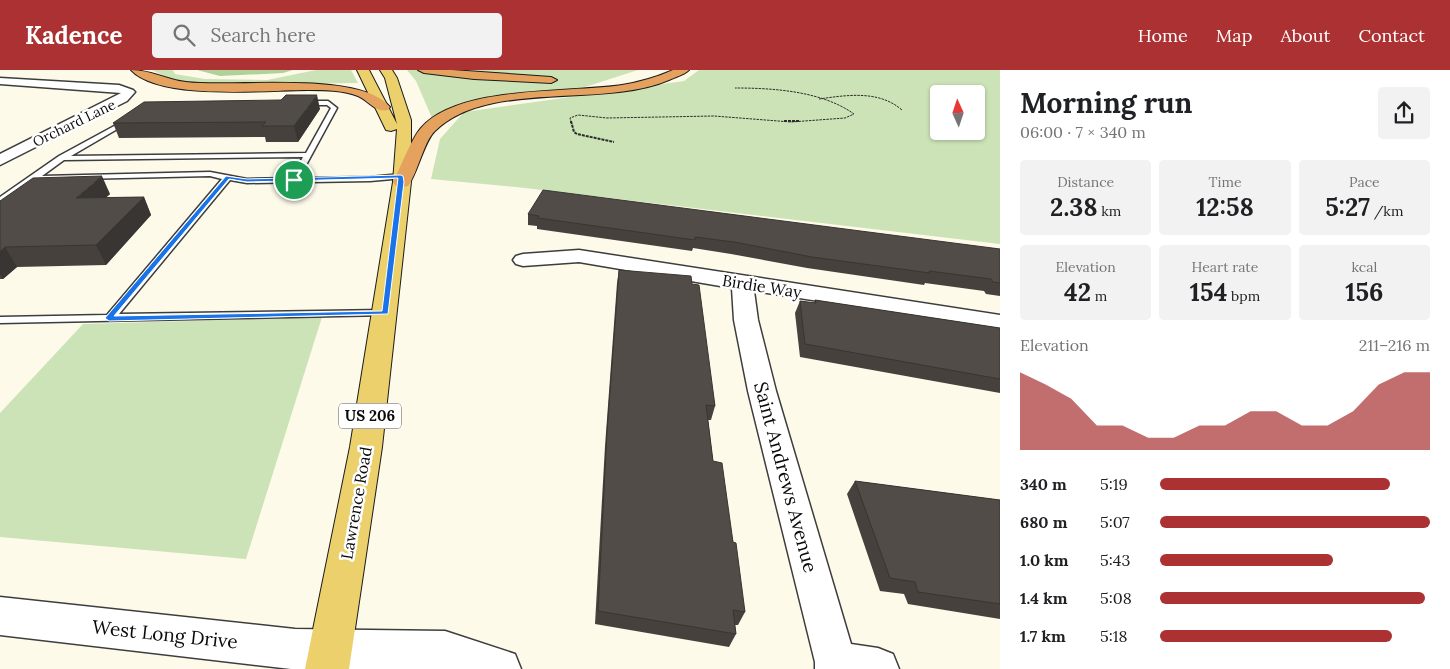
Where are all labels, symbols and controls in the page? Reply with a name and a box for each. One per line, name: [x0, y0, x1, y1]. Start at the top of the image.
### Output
search box: [152, 13, 502, 58]
text: Kadence: [25, 20, 122, 51]
icon: search: [170, 21, 198, 49]
text: Search here: [210, 23, 316, 47]
text: Home: [1138, 24, 1188, 47]
text: Map: [1216, 24, 1252, 47]
text: About: [1280, 24, 1330, 47]
text: Contact: [1358, 24, 1425, 47]
north arrow: [930, 85, 985, 140]
map controls: [930, 85, 985, 140]
text: Morning run: [1020, 85, 1192, 121]
button: share: [1378, 87, 1430, 139]
street label: Orchard Lane: [30, 95, 119, 151]
text: 06:00 · 7 × 340 m: [1020, 122, 1146, 142]
pin: [273, 159, 315, 201]
icon: arrive: [280, 166, 308, 194]
text: Distance: [1057, 173, 1114, 191]
text: Time: [1208, 173, 1241, 191]
text: Pace: [1349, 173, 1380, 191]
text: 2.38: [1050, 191, 1098, 223]
text: 12:58: [1196, 191, 1254, 223]
text: 5:27: [1325, 191, 1370, 223]
text: km: [1098, 202, 1121, 220]
text: /km: [1370, 202, 1403, 220]
text: Elevation: [1056, 258, 1116, 276]
text: Heart rate: [1192, 258, 1258, 276]
text: kcal: [1351, 258, 1377, 276]
street label: Birdie Way: [721, 270, 804, 302]
text: 42: [1064, 276, 1091, 308]
text: 154: [1190, 276, 1227, 308]
text: 156: [1345, 276, 1383, 308]
text: m: [1091, 287, 1107, 305]
text: bpm: [1227, 287, 1260, 305]
text: Elevation: [1020, 335, 1089, 355]
text: 211–216 m: [1359, 335, 1430, 355]
street label: Saint Andrews Avenue: [749, 379, 823, 575]
road number: US 206: [339, 404, 401, 428]
street label: Lawrence Road: [336, 445, 376, 561]
text: 340 m: [1020, 474, 1067, 494]
text: 5:19: [1100, 474, 1128, 494]
text: 680 m: [1020, 512, 1067, 532]
text: 5:07: [1100, 512, 1130, 532]
text: 1.0 km: [1020, 550, 1069, 570]
text: 5:43: [1100, 550, 1130, 570]
text: 1.4 km: [1020, 588, 1067, 608]
text: 5:08: [1100, 588, 1132, 608]
street label: West Long Drive: [91, 614, 239, 654]
text: 1.7 km: [1020, 626, 1066, 646]
text: 5:18: [1100, 626, 1128, 646]

